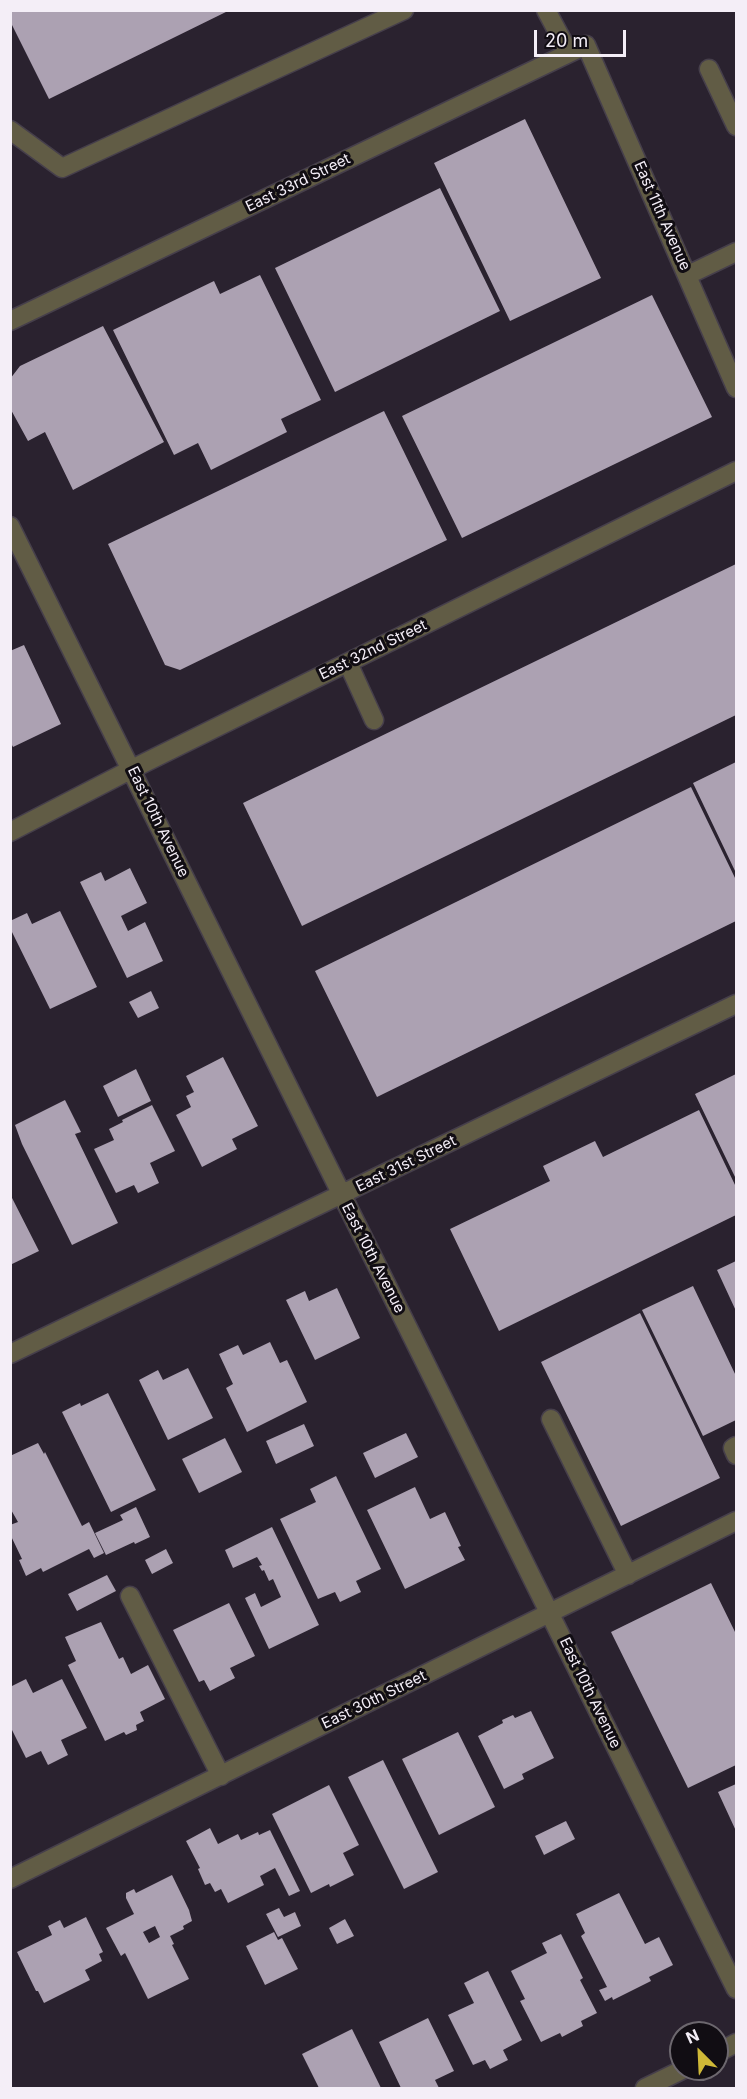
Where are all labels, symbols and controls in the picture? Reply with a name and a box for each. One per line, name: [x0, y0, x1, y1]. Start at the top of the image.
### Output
scale bar: [537, 18, 628, 56]
text: 20 m: [545, 30, 588, 51]
street label: East 33rd Street: [243, 150, 353, 216]
street label: East 11th Avenue: [630, 159, 694, 273]
street label: East 32nd Street: [316, 616, 430, 684]
street label: East 10th Avenue: [123, 764, 193, 880]
street label: East 31st Street: [353, 1132, 459, 1196]
street label: East 10th Avenue: [338, 1200, 408, 1316]
street label: East 10th Avenue: [555, 1635, 625, 1751]
street label: East 30th Street: [319, 1667, 429, 1733]
north arrow: [669, 2021, 729, 2081]
text: N: [683, 2025, 702, 2048]

